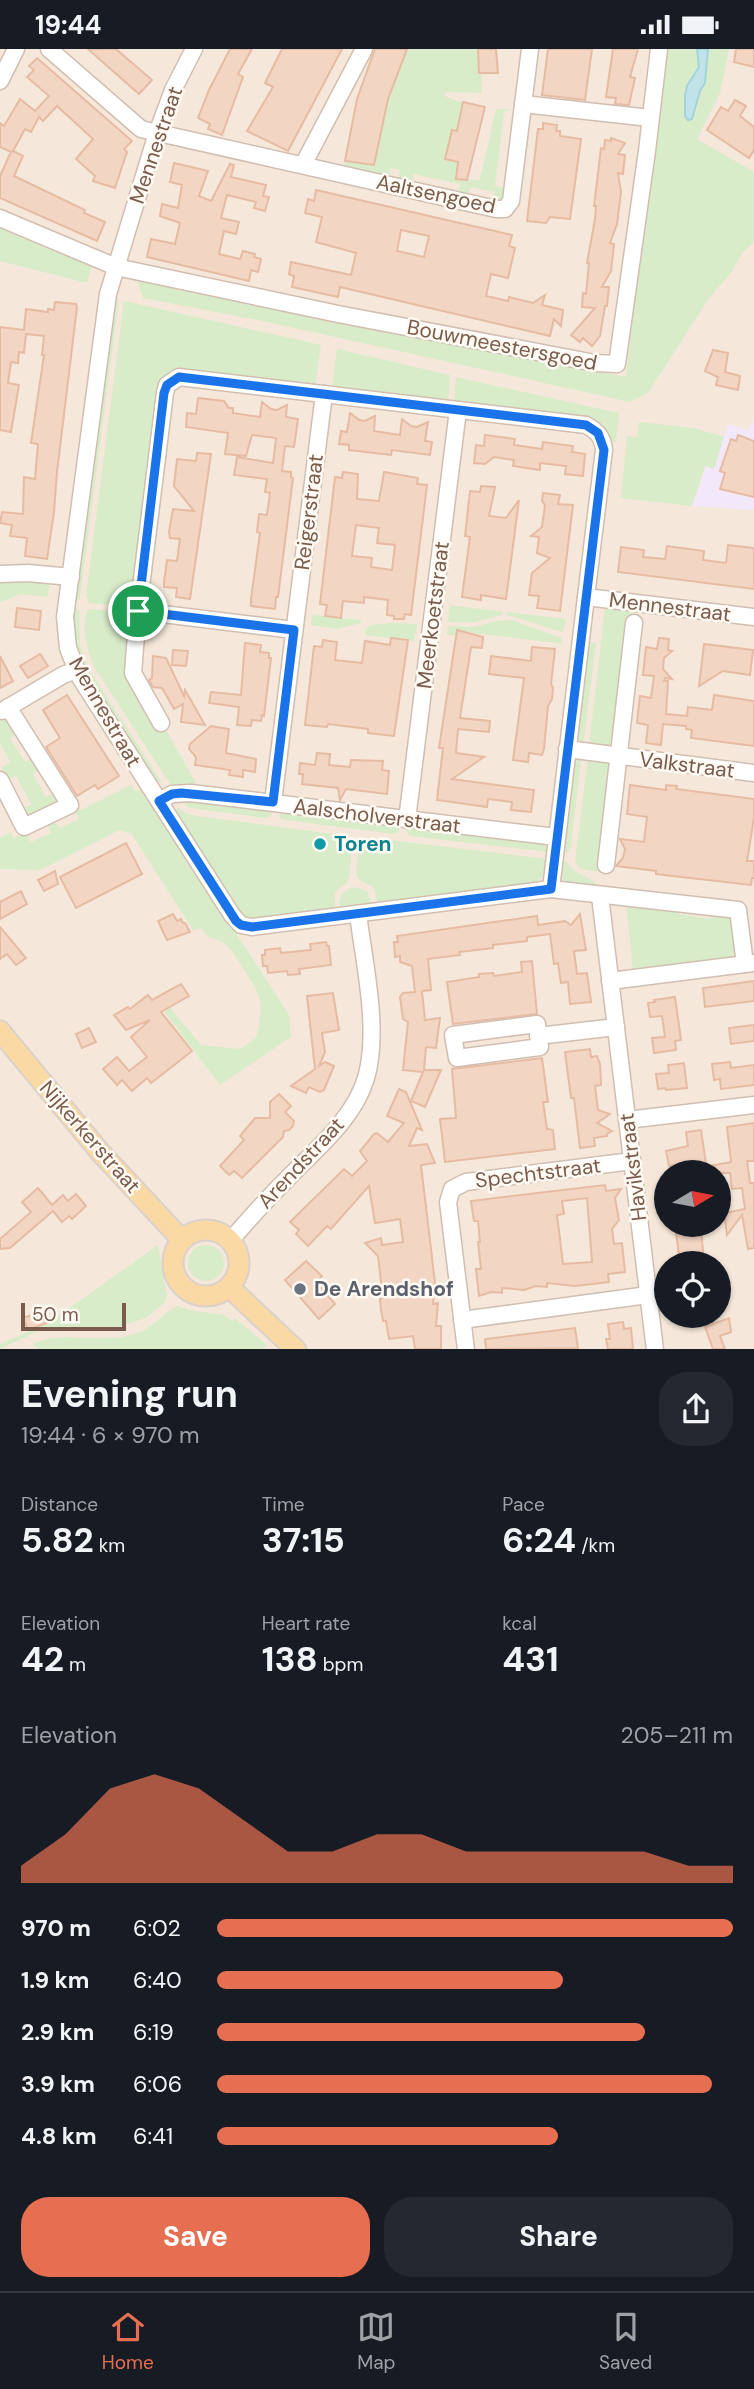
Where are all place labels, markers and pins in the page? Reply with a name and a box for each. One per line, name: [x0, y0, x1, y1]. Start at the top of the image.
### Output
pin: [108, 581, 168, 641]
place label: Toren: [334, 830, 391, 858]
marker: Toren: [312, 836, 328, 852]
place label: De Arendshof: [314, 1275, 454, 1303]
marker: De Arendshof: [292, 1281, 308, 1297]

